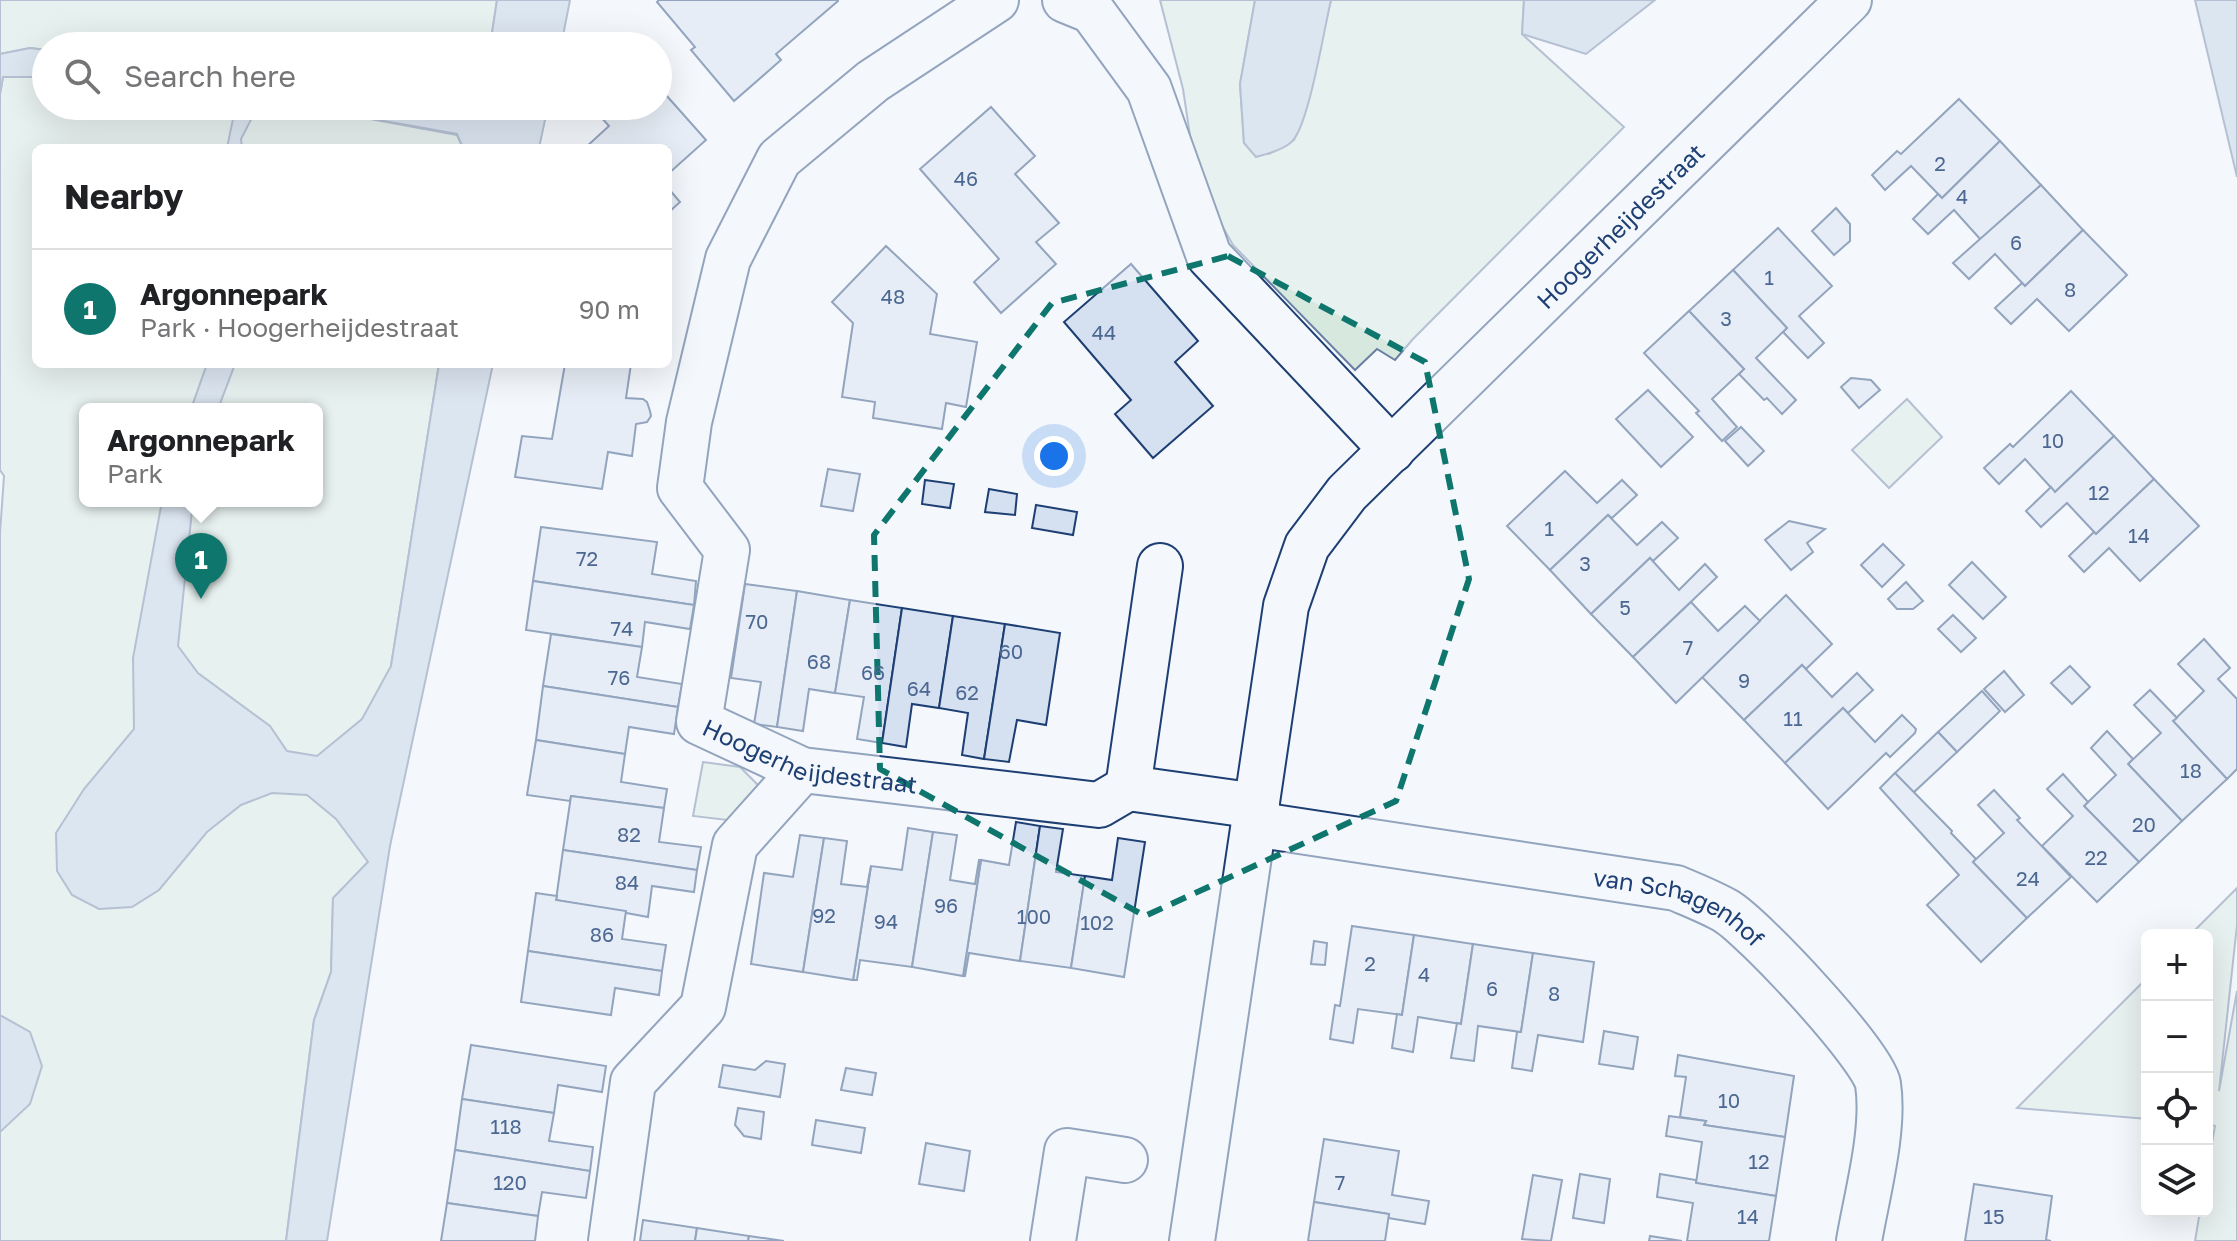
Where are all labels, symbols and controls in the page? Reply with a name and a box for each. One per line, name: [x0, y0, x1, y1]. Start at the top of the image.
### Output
search box: [32, 32, 672, 120]
icon: search: [60, 54, 104, 98]
text: Search here: [124, 58, 296, 94]
street label: Hoogerheijdestraat: [1530, 137, 1709, 314]
house number: 2: [1934, 151, 1946, 175]
house number: 46: [954, 166, 978, 190]
text: Nearby: [64, 176, 184, 216]
house number: 4: [1956, 184, 1968, 208]
house number: 6: [2010, 230, 2022, 254]
house number: 1: [1764, 265, 1774, 289]
text: Argonnepark: [140, 276, 328, 312]
house number: 8: [2064, 277, 2076, 301]
house number: 48: [881, 284, 905, 308]
text: 1: [83, 294, 97, 325]
text: 90 m: [579, 294, 640, 325]
house number: 3: [1720, 306, 1732, 330]
text: Park · Hoogerheijdestraat: [140, 312, 459, 343]
house number: 44: [1092, 320, 1116, 344]
popup: [79, 403, 323, 507]
text: Argonnepark: [107, 422, 295, 458]
house number: 10: [2042, 428, 2064, 452]
your location: [1034, 436, 1074, 476]
text: Park: [107, 458, 163, 489]
house number: 12: [2088, 480, 2110, 504]
house number: 1: [1544, 516, 1554, 540]
house number: 14: [2128, 523, 2150, 547]
pin: 1: [175, 533, 227, 599]
house number: 72: [576, 546, 598, 570]
house number: 3: [1579, 551, 1591, 575]
house number: 5: [1619, 595, 1631, 619]
house number: 70: [746, 609, 769, 633]
house number: 74: [611, 616, 633, 640]
house number: 7: [1683, 635, 1693, 659]
house number: 60: [999, 639, 1023, 663]
house number: 68: [807, 649, 831, 673]
house number: 66: [861, 660, 885, 684]
house number: 76: [608, 665, 630, 689]
house number: 9: [1738, 668, 1750, 692]
house number: 64: [907, 676, 931, 700]
house number: 62: [955, 680, 979, 704]
house number: 11: [1783, 706, 1803, 730]
street label: Hoogerheijdestraat: [699, 712, 919, 798]
house number: 18: [2180, 758, 2202, 782]
house number: 20: [2132, 812, 2156, 836]
house number: 82: [617, 822, 641, 846]
house number: 22: [2084, 845, 2108, 869]
street label: van Schagenhof: [1591, 861, 1771, 952]
house number: 24: [2016, 866, 2040, 890]
house number: 84: [615, 870, 639, 894]
house number: 96: [934, 893, 958, 917]
house number: 92: [812, 903, 836, 927]
house number: 100: [1017, 904, 1051, 928]
house number: 94: [874, 909, 898, 933]
house number: 102: [1080, 910, 1114, 934]
house number: 86: [590, 922, 614, 946]
map controls: [2141, 929, 2213, 1217]
button: +: [2141, 929, 2213, 1001]
house number: 2: [1364, 951, 1376, 975]
house number: 4: [1418, 962, 1430, 986]
house number: 6: [1486, 976, 1498, 1000]
house number: 8: [1548, 981, 1560, 1005]
button: −: [2141, 1001, 2213, 1073]
button: locate: [2141, 1073, 2213, 1145]
house number: 10: [1718, 1088, 1740, 1112]
house number: 118: [490, 1114, 522, 1138]
button: layers: [2141, 1145, 2213, 1217]
house number: 12: [1748, 1149, 1770, 1173]
house number: 120: [493, 1170, 527, 1194]
house number: 7: [1335, 1170, 1345, 1194]
house number: 14: [1737, 1204, 1759, 1228]
house number: 15: [1983, 1204, 2005, 1228]

